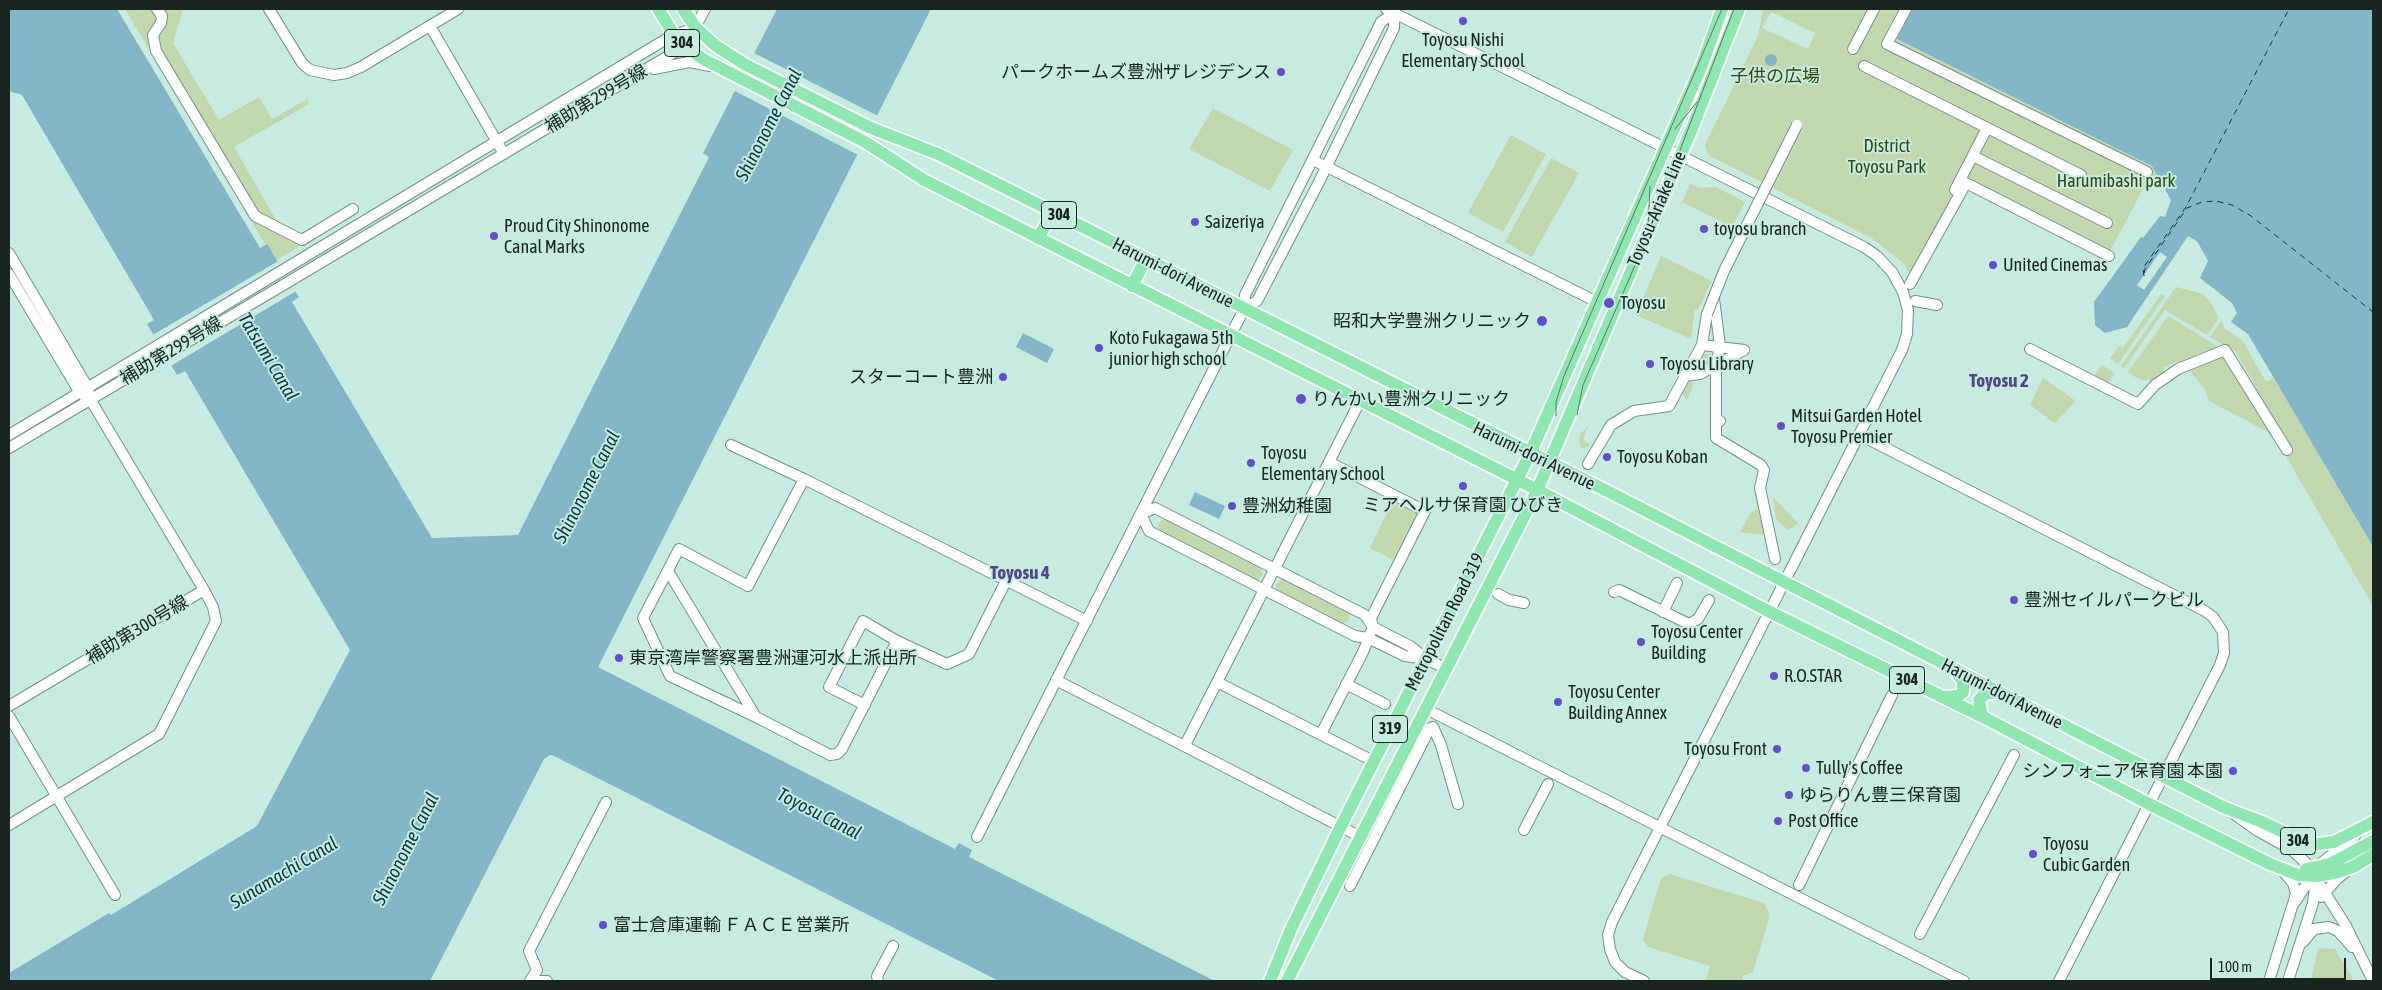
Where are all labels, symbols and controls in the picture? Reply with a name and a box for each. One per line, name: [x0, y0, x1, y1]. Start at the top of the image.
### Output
marker: Toyosu Nishi Elementary School: [1457, 15, 1469, 27]
road number: 304: [664, 29, 700, 56]
place label: Toyosu Nishi Elementary School: [1401, 29, 1525, 72]
street label: 補助第299号線: [541, 60, 651, 138]
place label: パークホームズ豊洲ザレジデンス: [1001, 61, 1271, 83]
water label: Shinonome Canal: [731, 65, 807, 185]
park label: 子供の広場: [1730, 65, 1820, 87]
marker: パークホームズ豊洲ザレジデンス: [1275, 66, 1287, 78]
park label: District Toyosu Park: [1848, 135, 1926, 178]
street label: Toyosu-Ariake Line: [1623, 148, 1691, 270]
park label: Harumibashi park: [2057, 170, 2175, 192]
road number: 304: [1042, 202, 1076, 228]
place label: Saizeriya: [1205, 211, 1265, 233]
place label: Proud City Shinonome Canal Marks: [504, 215, 650, 258]
marker: Saizeriya: [1189, 216, 1201, 228]
place label: toyosu branch: [1714, 218, 1806, 240]
marker: toyosu branch: [1698, 223, 1710, 235]
marker: Proud City Shinonome Canal Marks: [488, 230, 500, 242]
street label: Harumi-dori Avenue: [1109, 233, 1237, 313]
place label: United Cinemas: [2003, 254, 2107, 276]
marker: United Cinemas: [1987, 259, 1999, 271]
place label: Toyosu: [1620, 292, 1666, 314]
marker: Toyosu: [1602, 296, 1616, 310]
water label: Tatsumi Canal: [233, 309, 303, 405]
place label: 昭和大学豊洲クリニック: [1333, 310, 1531, 332]
street label: 補助第299号線: [116, 312, 226, 390]
marker: 昭和大学豊洲クリニック: [1535, 314, 1549, 328]
place label: Koto Fukagawa 5th junior high school: [1109, 327, 1233, 369]
marker: Koto Fukagawa 5th junior high school: [1093, 342, 1105, 354]
place label: Toyosu Library: [1660, 353, 1754, 375]
marker: Toyosu Library: [1644, 358, 1656, 370]
place label: スターコート豊洲: [849, 366, 993, 388]
district label: Toyosu 2: [1969, 370, 2029, 392]
marker: スターコート豊洲: [997, 371, 1009, 383]
place label: りんかい豊洲クリニック: [1312, 388, 1510, 410]
marker: りんかい豊洲クリニック: [1294, 392, 1308, 406]
place label: Mitsui Garden Hotel Toyosu Premier: [1791, 405, 1922, 448]
street label: Harumi-dori Avenue: [1469, 417, 1599, 495]
marker: Mitsui Garden Hotel Toyosu Premier: [1775, 420, 1787, 432]
water label: Shinonome Canal: [549, 427, 625, 547]
place label: Toyosu Elementary School: [1261, 442, 1385, 484]
place label: Toyosu Koban: [1617, 446, 1708, 468]
marker: Toyosu Koban: [1601, 451, 1613, 463]
marker: Toyosu Elementary School: [1245, 457, 1257, 469]
marker: ミアヘルサ保育園 ひびき: [1457, 480, 1469, 492]
place label: ミアヘルサ保育園 ひびき: [1363, 494, 1563, 516]
place label: 豊洲幼稚園: [1242, 495, 1332, 517]
marker: 豊洲幼稚園: [1226, 500, 1238, 512]
street label: Metropolitan Road 319: [1401, 549, 1489, 695]
district label: Toyosu 4: [990, 562, 1050, 584]
place label: 豊洲セイルパークビル: [2024, 589, 2204, 611]
street label: 補助第300号線: [82, 591, 192, 669]
marker: 豊洲セイルパークビル: [2008, 594, 2020, 606]
place label: Toyosu Center Building: [1651, 621, 1743, 664]
marker: Toyosu Center Building: [1635, 636, 1647, 648]
place label: 東京湾岸警察署豊洲運河水上派出所: [629, 647, 917, 669]
marker: 東京湾岸警察署豊洲運河水上派出所: [613, 652, 625, 664]
street label: Harumi-dori Avenue: [1938, 654, 2066, 734]
place label: R.O.STAR: [1784, 665, 1842, 687]
road number: 304: [1890, 666, 1924, 694]
marker: R.O.STAR: [1768, 670, 1780, 682]
place label: Toyosu Center Building Annex: [1568, 681, 1667, 724]
marker: Toyosu Center Building Annex: [1552, 696, 1564, 708]
road number: 319: [1372, 716, 1408, 742]
place label: Toyosu Front: [1684, 738, 1767, 760]
marker: Toyosu Front: [1771, 743, 1783, 755]
place label: Tully's Coffee: [1816, 757, 1903, 779]
place label: シンフォニア保育園 本園: [2023, 760, 2223, 782]
marker: Tully's Coffee: [1800, 762, 1812, 774]
marker: シンフォニア保育園 本園: [2227, 765, 2239, 777]
water label: Toyosu Canal: [773, 783, 865, 845]
place label: ゆらりん豊三保育園: [1799, 784, 1961, 806]
water label: Shinonome Canal: [368, 789, 444, 909]
marker: ゆらりん豊三保育園: [1783, 789, 1795, 801]
place label: Post Office: [1788, 810, 1858, 832]
marker: Post Office: [1772, 815, 1784, 827]
road number: 304: [2280, 828, 2316, 854]
water label: Sunamachi Canal: [226, 832, 342, 914]
place label: Toyosu Cubic Garden: [2043, 833, 2130, 876]
marker: Toyosu Cubic Garden: [2027, 848, 2039, 860]
place label: 富士倉庫運輸 ＦＡＣＥ営業所: [613, 914, 849, 936]
marker: 富士倉庫運輸 ＦＡＣＥ営業所: [597, 919, 609, 931]
scale bar: [2212, 948, 2348, 980]
text: 100 m: [2218, 958, 2252, 975]

